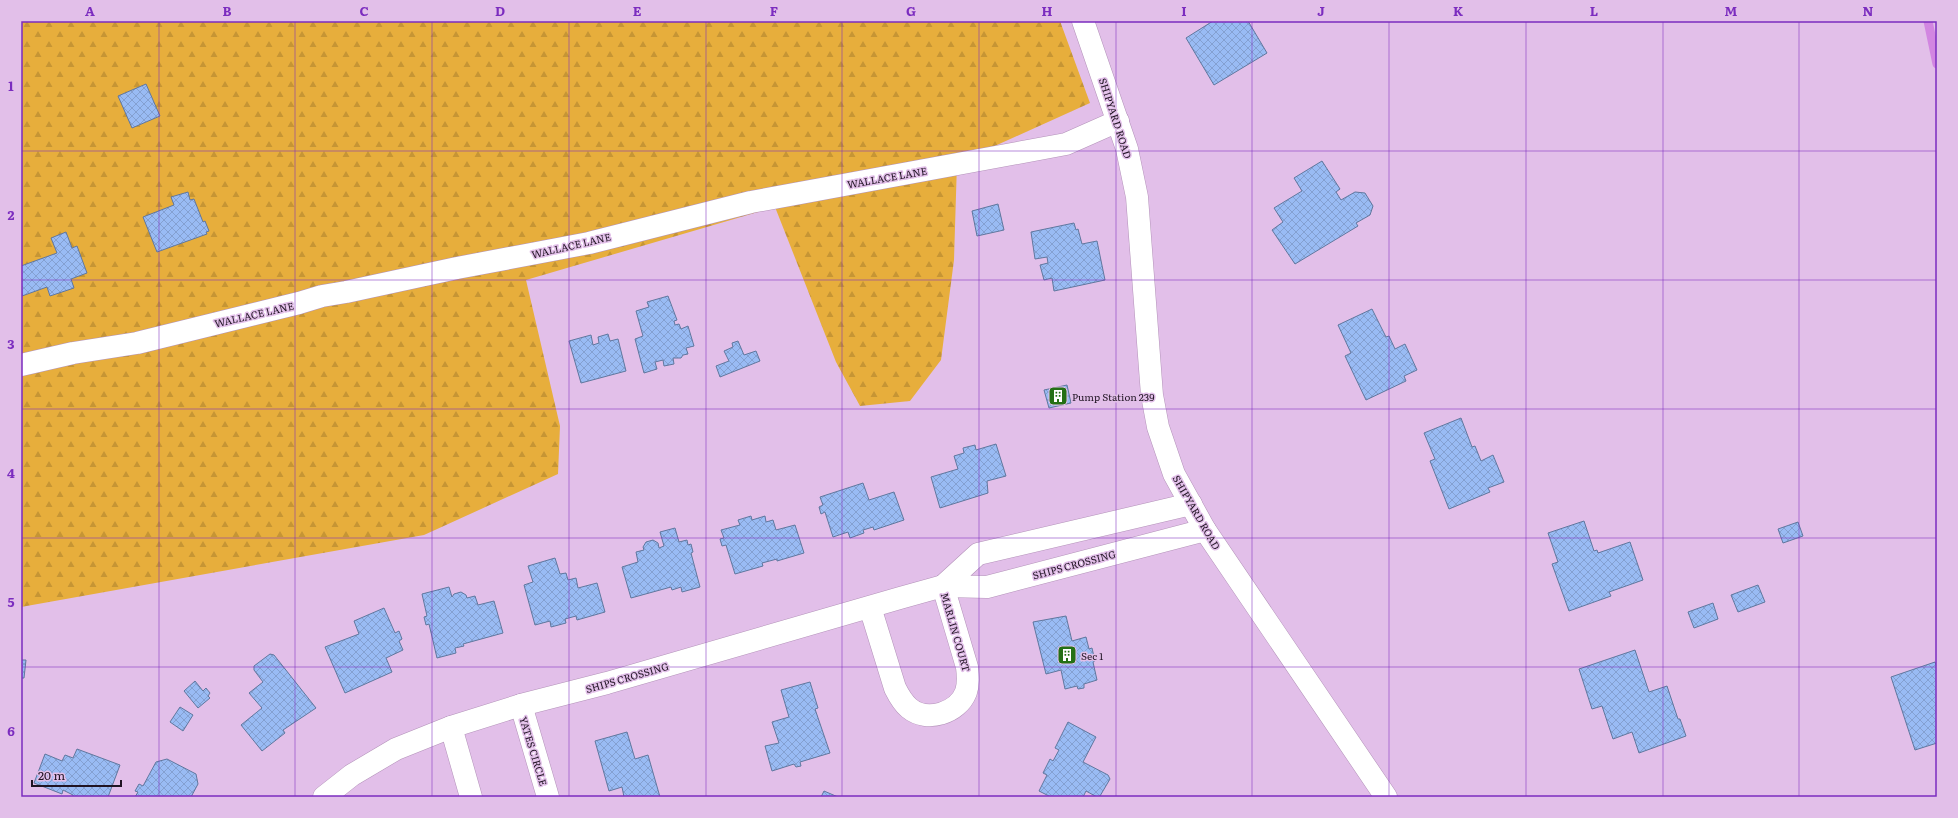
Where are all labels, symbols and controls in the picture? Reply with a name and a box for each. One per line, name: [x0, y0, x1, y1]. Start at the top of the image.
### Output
text: A: [85, 1, 95, 20]
text: B: [223, 1, 232, 20]
text: C: [359, 1, 369, 20]
text: D: [495, 1, 505, 20]
text: E: [633, 1, 642, 20]
text: F: [770, 1, 778, 20]
text: G: [906, 1, 916, 20]
text: H: [1042, 1, 1053, 20]
text: I: [1181, 1, 1187, 20]
text: J: [1317, 1, 1325, 20]
text: K: [1453, 1, 1464, 20]
text: L: [1590, 1, 1598, 20]
text: M: [1725, 1, 1738, 20]
text: N: [1863, 1, 1874, 20]
text: 1: [8, 76, 14, 95]
street label: SHIPYARD ROAD: [1096, 76, 1136, 160]
street label: WALLACE LANE: [846, 163, 928, 191]
text: 2: [8, 205, 15, 224]
street label: WALLACE LANE: [530, 229, 612, 261]
street label: WALLACE LANE: [213, 298, 295, 330]
text: 3: [7, 334, 15, 353]
building icon: Pump Station 239: [1047, 385, 1069, 407]
place label: Pump Station 239: [1072, 389, 1155, 404]
text: 4: [7, 463, 15, 482]
street label: SHIPYARD ROAD: [1170, 472, 1225, 552]
street label: SHIPS CROSSING: [1031, 546, 1118, 582]
street label: MARLIN COURT: [938, 591, 974, 673]
text: 5: [7, 592, 15, 611]
building icon: Sec 1: [1056, 644, 1078, 666]
place label: Sec 1: [1081, 648, 1103, 663]
street label: SHIPS CROSSING: [584, 658, 671, 696]
street label: YATES CIRCLE: [516, 714, 552, 788]
text: 6: [7, 721, 15, 740]
scale bar: [32, 762, 121, 788]
text: 20 m: [38, 766, 65, 784]

